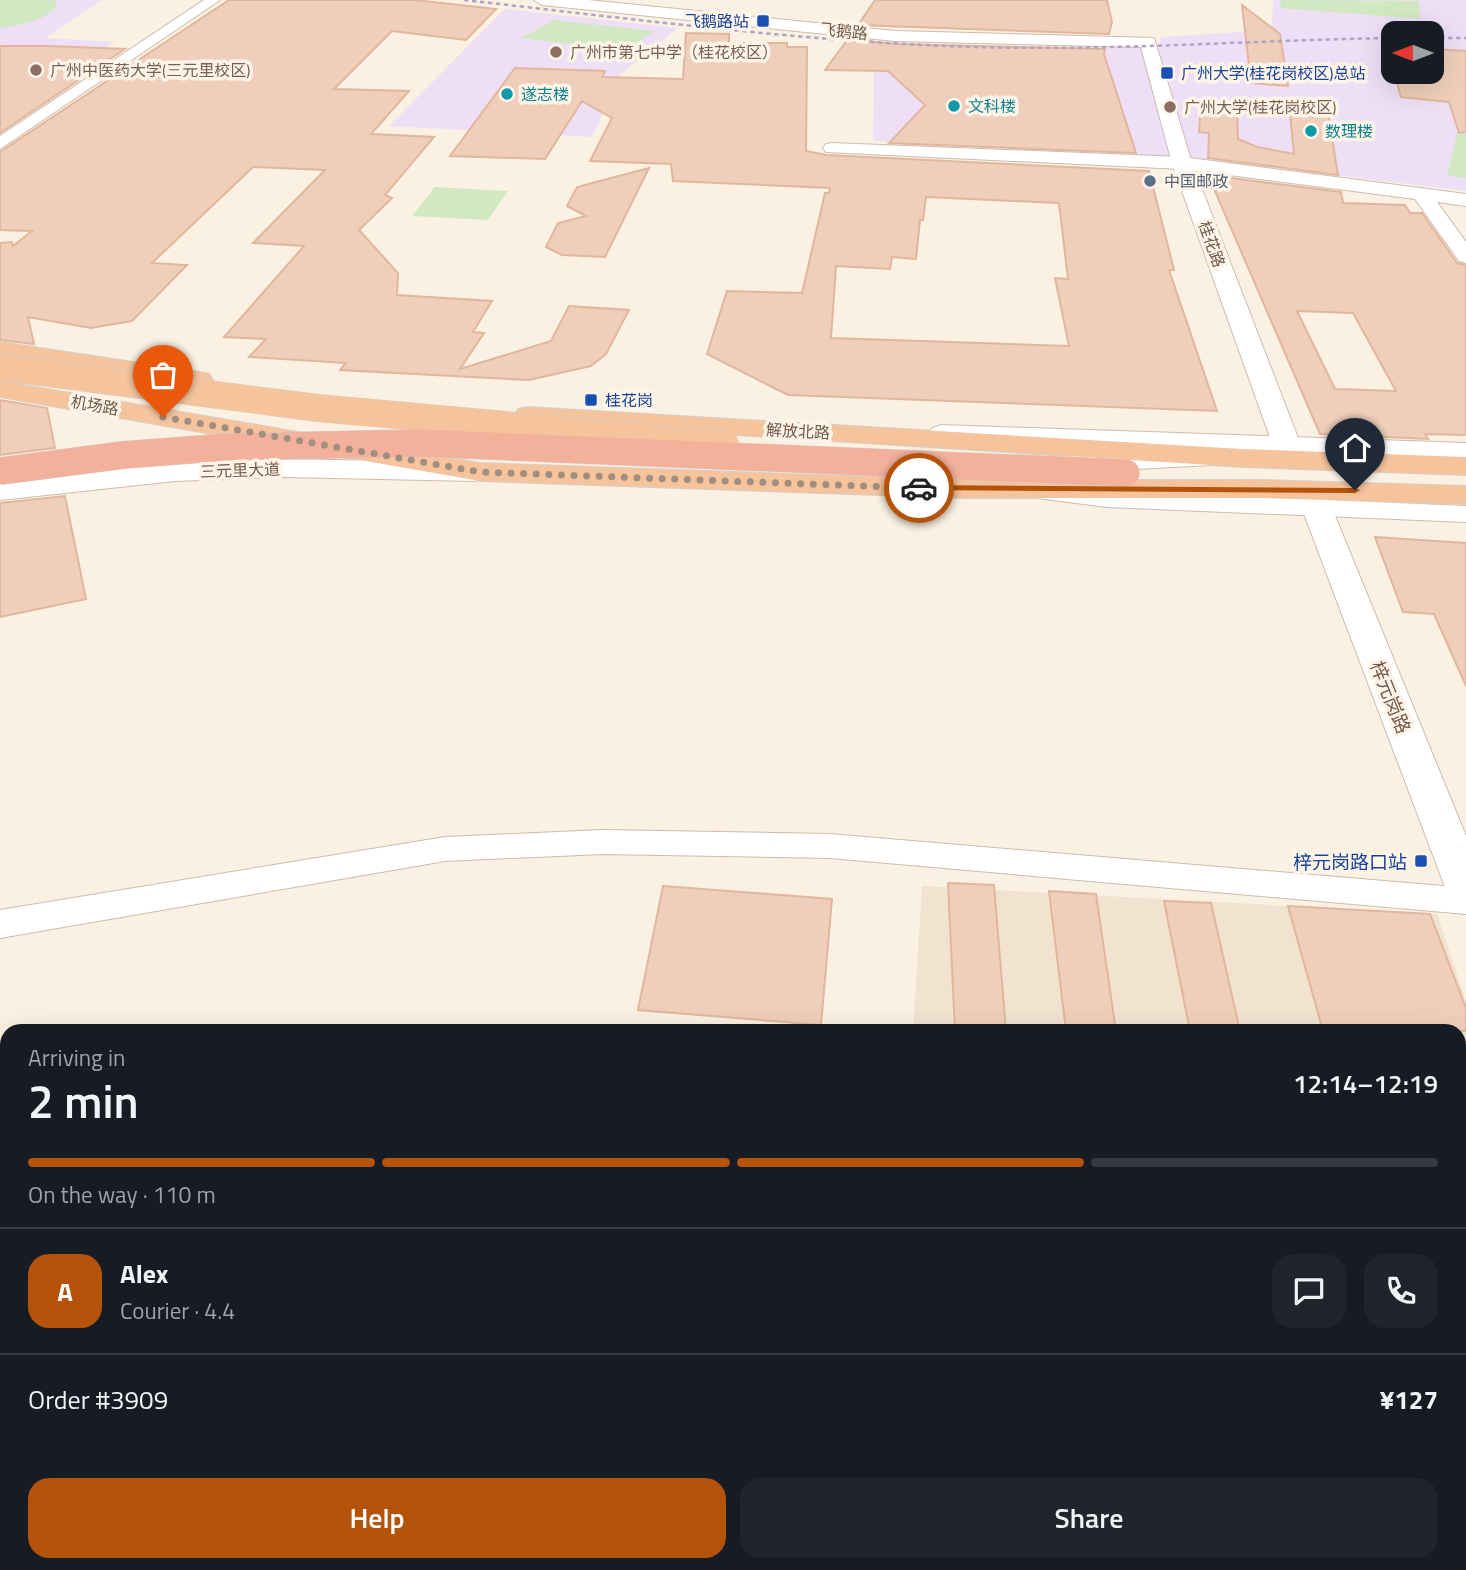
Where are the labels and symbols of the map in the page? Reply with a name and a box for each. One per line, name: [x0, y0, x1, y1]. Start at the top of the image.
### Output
place label: 飞鹅路站: [685, 9, 749, 33]
marker: 飞鹅路站: [755, 13, 771, 29]
street label: 飞鹅路: [819, 17, 869, 45]
north arrow: [1381, 21, 1444, 84]
place label: 广州市第七中学（桂花校区）: [570, 40, 778, 64]
marker: 广州市第七中学（桂花校区）: [548, 44, 564, 60]
place label: 广州中医药大学(三元里校区): [50, 58, 250, 82]
place label: 广州大学(桂花岗校区)总站: [1181, 61, 1365, 85]
marker: 广州中医药大学(三元里校区): [28, 62, 44, 78]
marker: 广州大学(桂花岗校区)总站: [1159, 65, 1175, 81]
place label: 遂志楼: [521, 82, 569, 106]
marker: 遂志楼: [499, 86, 515, 102]
place label: 文科楼: [968, 94, 1016, 118]
place label: 广州大学(桂花岗校区): [1184, 95, 1336, 119]
marker: 文科楼: [946, 98, 962, 114]
marker: 广州大学(桂花岗校区): [1162, 99, 1178, 115]
place label: 数理楼: [1325, 119, 1373, 143]
marker: 数理楼: [1303, 123, 1319, 139]
place label: 中国邮政: [1164, 169, 1228, 193]
marker: 中国邮政: [1142, 173, 1158, 189]
street label: 桂花路: [1193, 217, 1231, 271]
pin: [133, 345, 193, 417]
place label: 桂花岗: [605, 388, 653, 412]
street label: 机场路: [69, 389, 121, 421]
marker: 桂花岗: [583, 392, 599, 408]
street label: 解放北路: [765, 417, 831, 445]
pin: [1325, 418, 1385, 490]
courier: [884, 453, 954, 523]
street label: 三元里大道: [200, 457, 280, 483]
street label: 梓元岗路: [1363, 656, 1419, 738]
place label: 梓元岗路口站: [1293, 847, 1407, 876]
marker: 梓元岗路口站: [1413, 853, 1429, 869]

